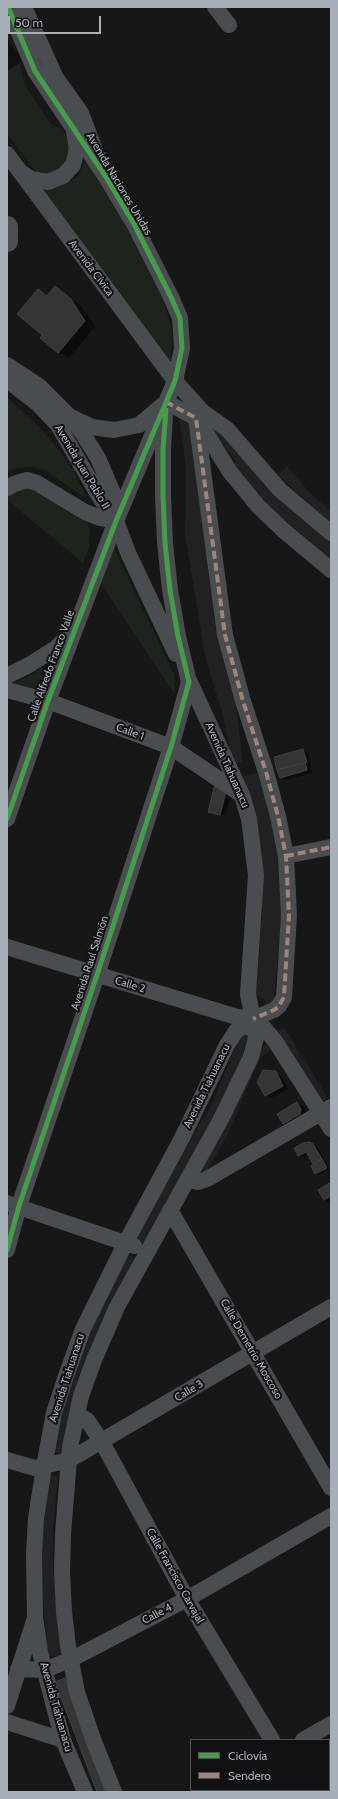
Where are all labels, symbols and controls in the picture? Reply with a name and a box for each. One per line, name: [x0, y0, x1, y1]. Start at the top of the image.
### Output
scale bar: [10, 8, 103, 34]
text: 50 m: [15, 15, 43, 30]
street label: Avenida Naciones Unidas: [83, 130, 155, 238]
street label: Avenida Cívica: [66, 237, 116, 299]
street label: Avenida Juan Pablo II: [52, 422, 112, 512]
street label: Calle Alfredo Franco Valle: [25, 608, 77, 724]
street label: Avenida Tiahuanacu: [202, 720, 252, 810]
street label: Calle 1: [114, 721, 146, 743]
street label: Avenida Raul Salmón: [69, 914, 111, 1012]
street label: Calle 2: [113, 974, 147, 996]
street label: Avenida Tiahuanacu: [181, 1042, 233, 1130]
street label: Calle Demetrio Moscoso: [217, 1297, 285, 1401]
street label: Avenida Tiahuanacu: [46, 1332, 88, 1424]
street label: Calle 3: [172, 1377, 206, 1405]
street label: Calle Francisco Carvajal: [143, 1526, 207, 1626]
street label: Calle 4: [140, 1601, 174, 1627]
street label: Avenida Tiahuanacu: [37, 1661, 75, 1753]
legend: [190, 1739, 330, 1791]
text: Ciclovía: [228, 1748, 267, 1763]
text: Sendero: [228, 1768, 271, 1783]

